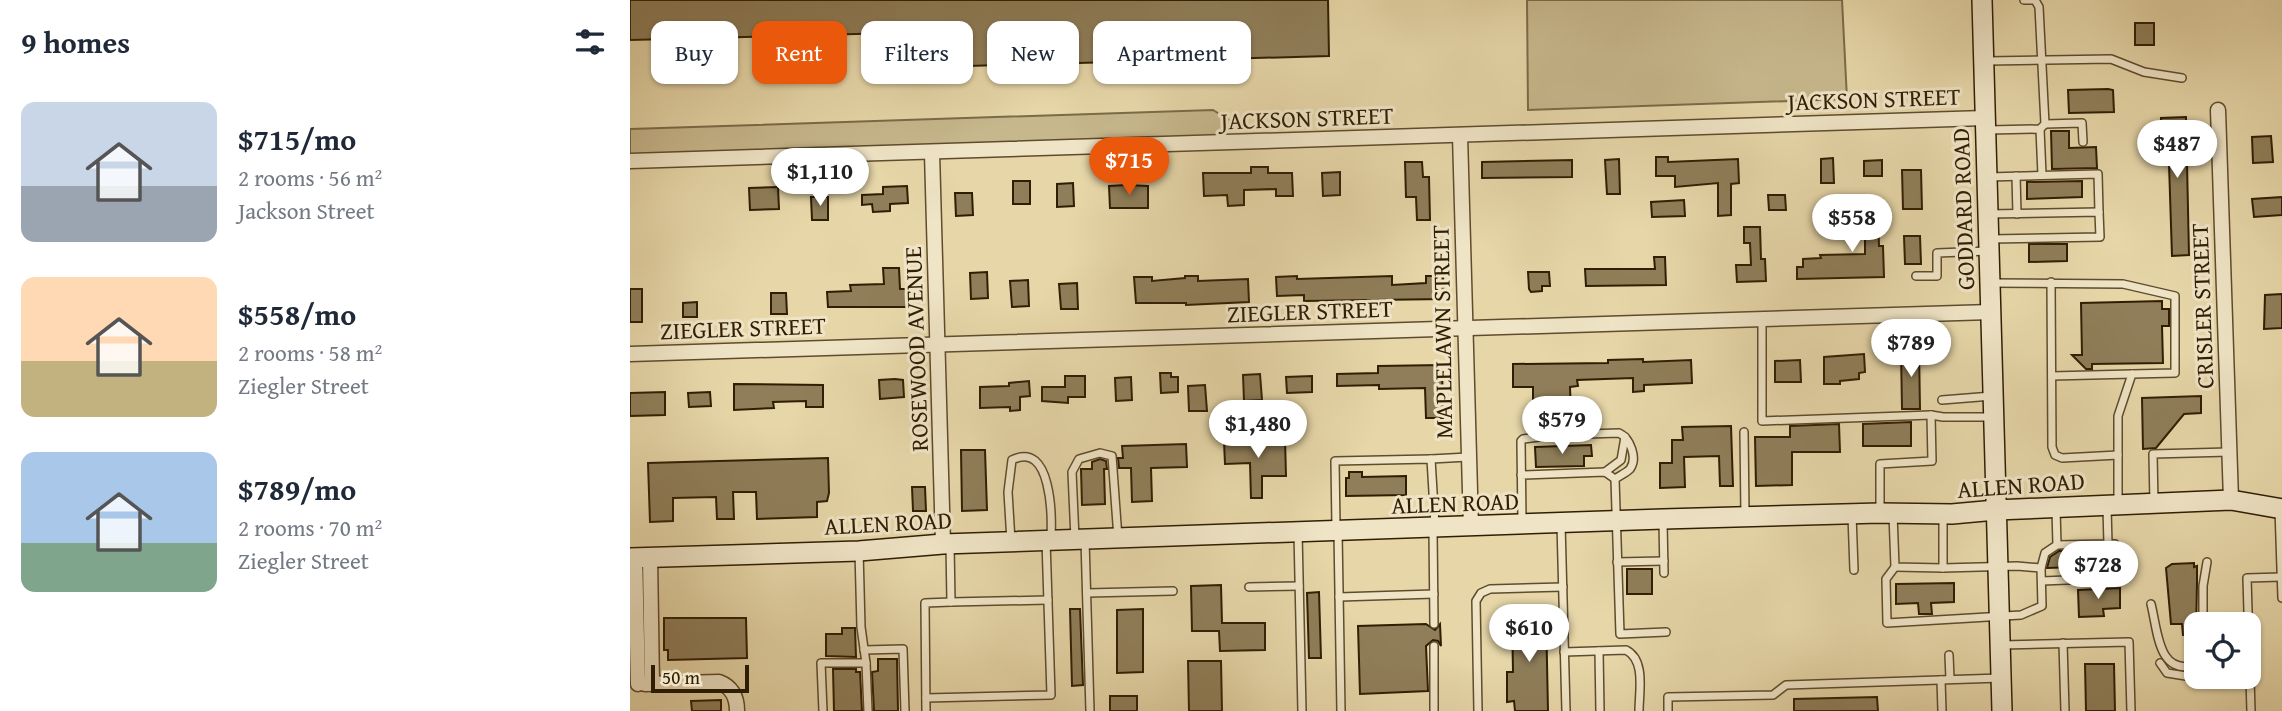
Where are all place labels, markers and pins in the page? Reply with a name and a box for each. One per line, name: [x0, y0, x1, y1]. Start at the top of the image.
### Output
pin: $487: [2136, 120, 2218, 180]
pin: $715: [1088, 138, 1170, 197]
pin: $1,110: [763, 148, 877, 208]
pin: $558: [1811, 194, 1893, 254]
pin: $789: [1870, 320, 1952, 379]
pin: $579: [1521, 396, 1603, 456]
pin: $1,480: [1201, 400, 1315, 460]
pin: $728: [2057, 542, 2139, 601]
pin: $610: [1488, 604, 1570, 664]

